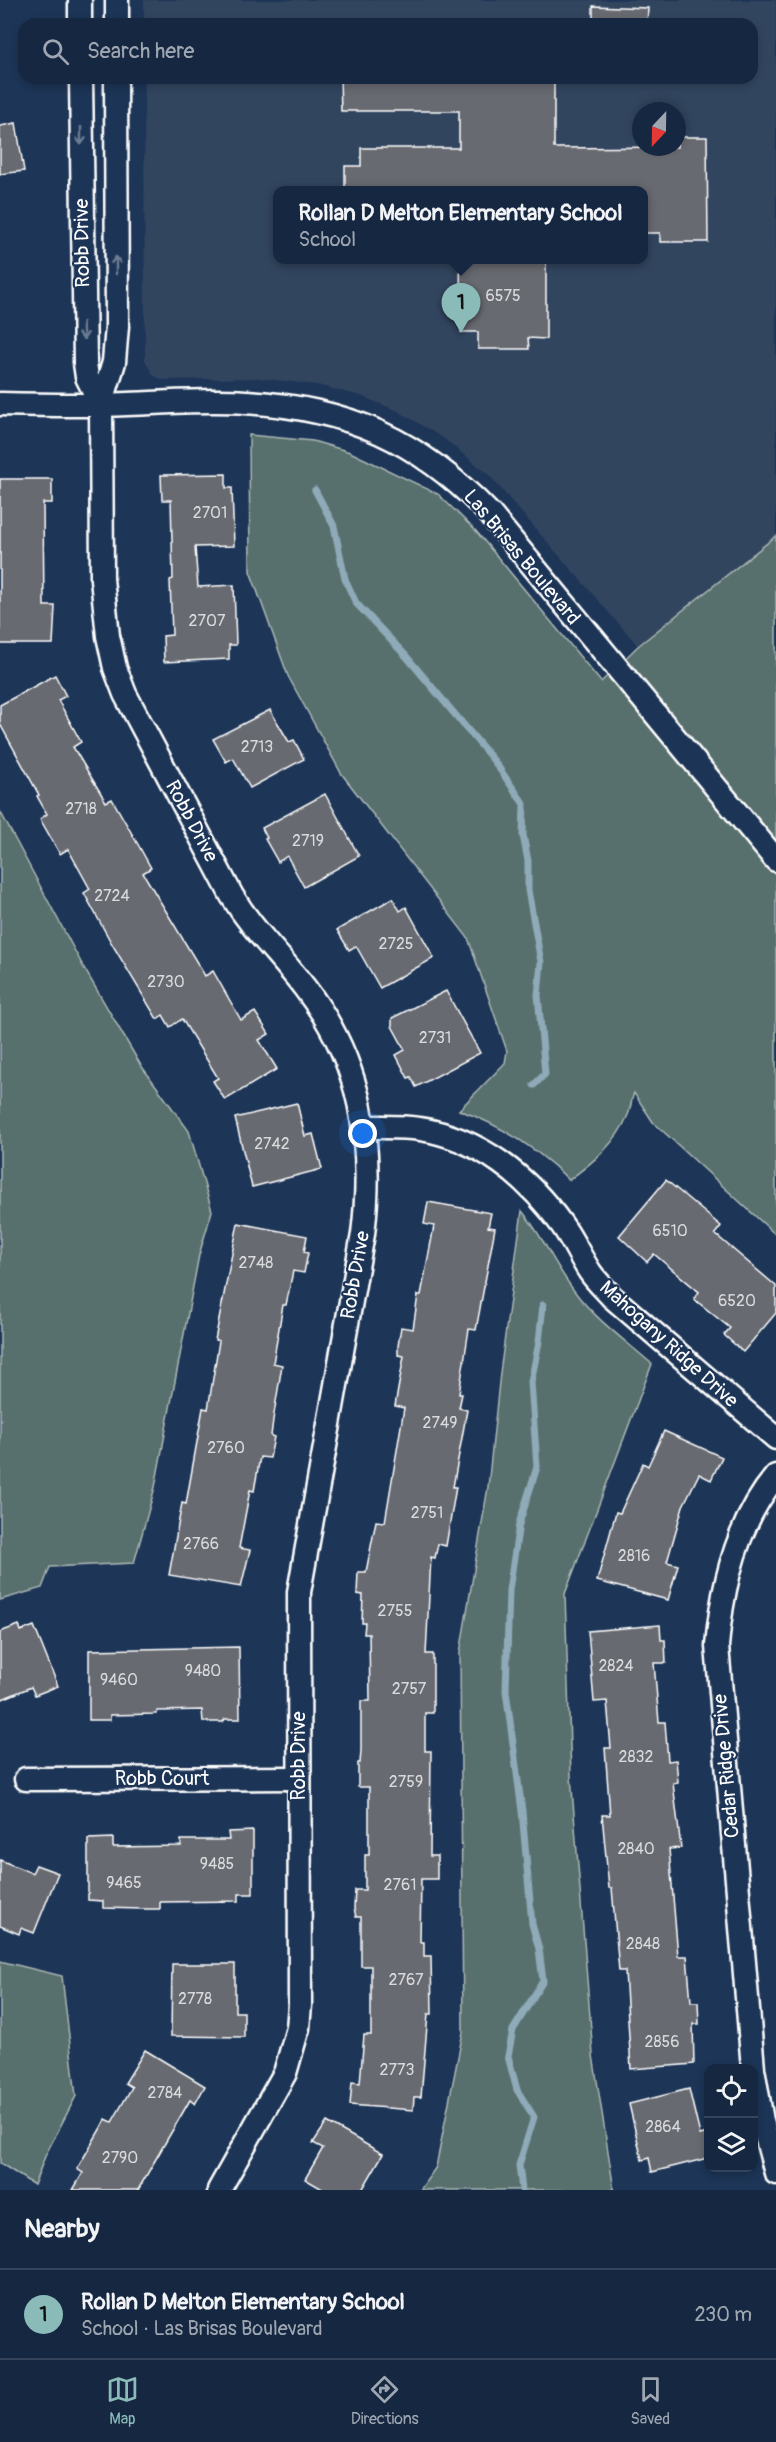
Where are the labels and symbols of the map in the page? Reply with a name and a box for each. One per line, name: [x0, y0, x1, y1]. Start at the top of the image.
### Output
north arrow: [632, 102, 686, 156]
one-way arrow: [75, 126, 87, 146]
street label: Robb Drive: [69, 198, 95, 288]
one-way arrow: [110, 255, 122, 275]
pin: 1: [442, 284, 480, 333]
house number: 6575: [485, 286, 521, 306]
one-way arrow: [77, 321, 88, 341]
street label: Las Brisas Boulevard: [458, 484, 586, 630]
house number: 2701: [193, 503, 227, 523]
house number: 2707: [189, 611, 226, 631]
house number: 2713: [241, 737, 273, 757]
street label: Robb Drive: [160, 776, 224, 866]
house number: 2718: [65, 799, 97, 819]
house number: 2719: [292, 831, 324, 851]
house number: 2724: [94, 886, 130, 906]
house number: 2725: [378, 934, 414, 954]
house number: 2730: [147, 972, 185, 992]
house number: 2731: [419, 1028, 451, 1048]
your location: [348, 1119, 377, 1148]
house number: 2742: [254, 1134, 290, 1154]
house number: 6510: [652, 1221, 688, 1241]
street label: Robb Drive: [335, 1229, 375, 1321]
house number: 2748: [239, 1253, 273, 1273]
street label: Mahogany Ridge Drive: [594, 1275, 744, 1413]
house number: 6520: [718, 1291, 756, 1311]
house number: 2749: [423, 1413, 457, 1433]
house number: 2760: [207, 1438, 245, 1458]
house number: 2751: [411, 1503, 443, 1523]
house number: 2766: [183, 1534, 219, 1554]
house number: 2816: [618, 1546, 650, 1566]
house number: 2755: [378, 1601, 412, 1621]
house number: 2824: [598, 1656, 634, 1676]
house number: 9480: [185, 1661, 221, 1681]
house number: 9460: [100, 1670, 138, 1690]
house number: 2757: [392, 1679, 427, 1699]
street label: Cedar Ridge Drive: [707, 1693, 745, 1839]
street label: Robb Drive: [286, 1711, 311, 1801]
house number: 2832: [619, 1747, 653, 1767]
street label: Robb Court: [115, 1766, 210, 1791]
house number: 2759: [389, 1772, 423, 1792]
house number: 2840: [617, 1839, 655, 1859]
house number: 9485: [200, 1854, 234, 1874]
house number: 9465: [106, 1873, 142, 1893]
house number: 2761: [384, 1875, 416, 1895]
house number: 2848: [626, 1934, 660, 1954]
house number: 2767: [388, 1970, 424, 1990]
house number: 2778: [178, 1989, 212, 2009]
house number: 2856: [645, 2032, 680, 2052]
house number: 2773: [380, 2060, 414, 2080]
house number: 2784: [148, 2083, 182, 2103]
house number: 2864: [645, 2117, 681, 2137]
house number: 2790: [102, 2148, 138, 2168]

